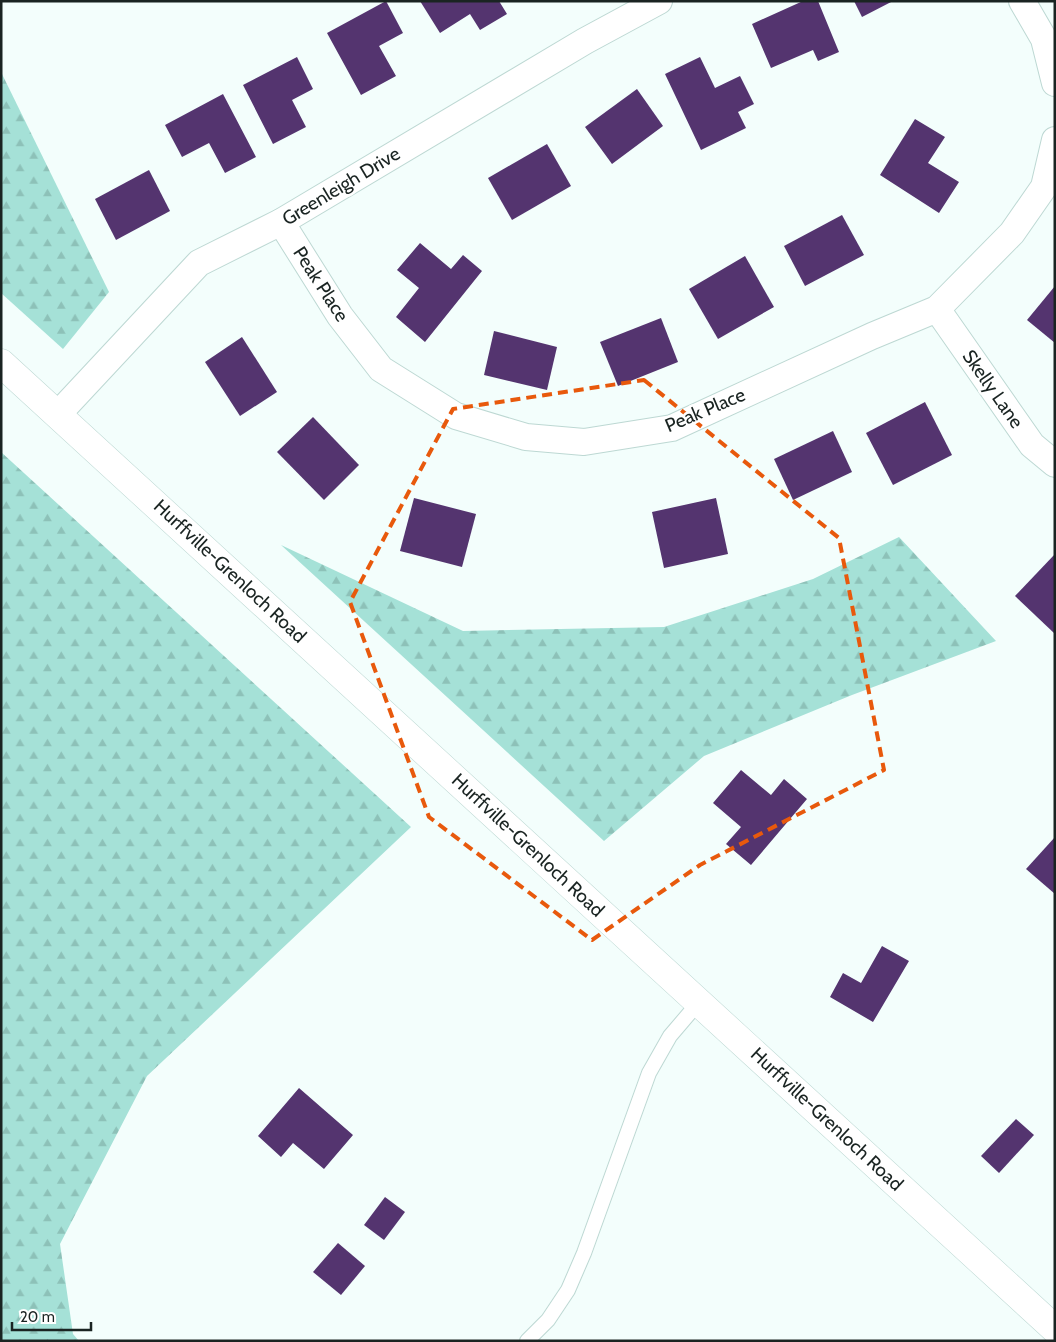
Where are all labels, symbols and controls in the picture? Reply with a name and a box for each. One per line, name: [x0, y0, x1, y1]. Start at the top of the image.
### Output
street label: Greenleigh Drive: [278, 142, 404, 230]
street label: Peak Place: [288, 242, 354, 326]
street label: Skelly Lane: [958, 345, 1029, 433]
street label: Peak Place: [661, 383, 749, 437]
street label: Hurffville-Grenloch Road: [149, 494, 311, 648]
street label: Hurffville-Grenloch Road: [447, 768, 609, 922]
street label: Hurffville-Grenloch Road: [746, 1042, 908, 1196]
scale bar: [12, 1300, 91, 1332]
text: 20 m: [20, 1308, 55, 1326]

